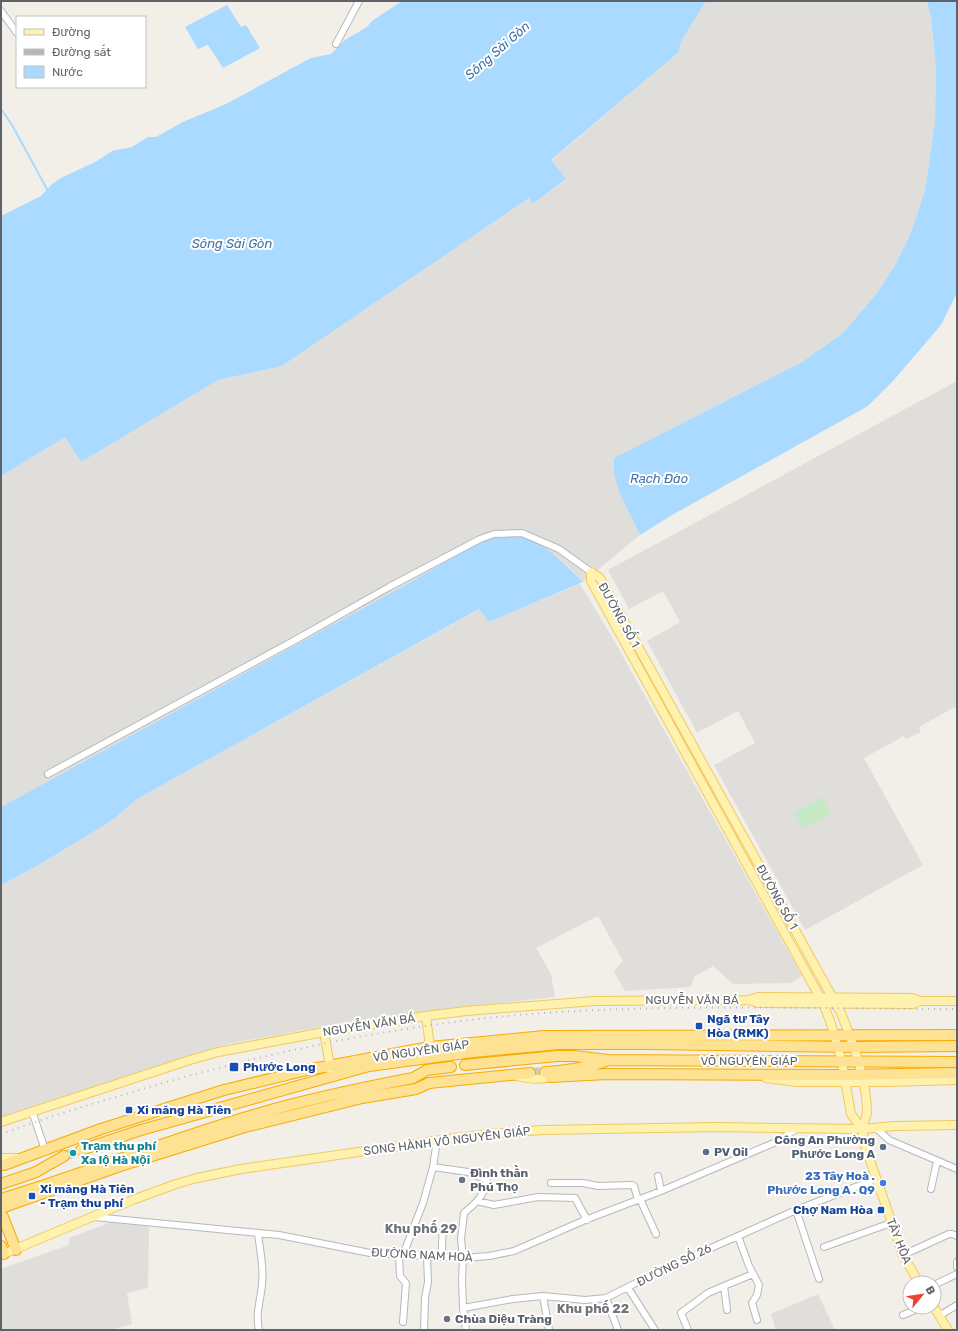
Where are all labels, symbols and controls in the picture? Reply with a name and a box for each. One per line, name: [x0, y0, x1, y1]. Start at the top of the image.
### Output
legend: [16, 16, 146, 88]
water label: Sông Sài Gòn: [462, 18, 533, 83]
text: Đường: [52, 25, 91, 39]
text: Đường sắt: [52, 44, 111, 59]
text: Nước: [52, 65, 83, 79]
water label: Sông Sài Gòn: [192, 236, 272, 252]
water label: Rạch Đào: [630, 471, 688, 486]
street label: ĐƯỜNG SỐ 1: [595, 579, 645, 650]
street label: ĐƯỜNG SỐ 1: [753, 861, 803, 932]
street label: NGUYỄN VĂN BÁ: [645, 992, 739, 1007]
street label: NGUYỄN VĂN BÁ: [322, 1010, 416, 1039]
place label: Ngã tư Tây Hòa (RMK): [707, 1012, 770, 1040]
marker: Ngã tư Tây Hòa (RMK): [694, 1021, 704, 1031]
street label: VÕ NGUYÊN GIÁP: [372, 1037, 470, 1065]
street label: VÕ NGUYÊN GIÁP: [700, 1054, 798, 1068]
place label: Phước Long: [243, 1060, 316, 1074]
marker: Phước Long: [228, 1061, 240, 1073]
place label: Xi măng Hà Tiên: [137, 1103, 232, 1117]
marker: Xi măng Hà Tiên: [124, 1105, 134, 1115]
street label: SONG HÀNH VÕ NGUYÊN GIÁP: [363, 1124, 532, 1158]
place label: Công An Phường Phước Long A: [774, 1133, 875, 1161]
place label: Trạm thu phí Xa lộ Hà Nội: [81, 1139, 157, 1167]
marker: Công An Phường Phước Long A: [878, 1142, 888, 1152]
place label: PV Oil: [714, 1145, 748, 1159]
marker: PV Oil: [701, 1147, 711, 1157]
marker: Trạm thu phí Xa lộ Hà Nội: [68, 1148, 78, 1158]
place label: Đình thần Phú Thọ: [470, 1165, 529, 1194]
place label: 23 Tây Hoà . Phước Long A . Q9: [767, 1169, 875, 1197]
marker: Đình thần Phú Thọ: [457, 1175, 467, 1185]
marker: 23 Tây Hoà . Phước Long A . Q9: [878, 1178, 888, 1188]
place label: Xi măng Hà Tiên - Trạm thu phí: [40, 1182, 135, 1210]
marker: Xi măng Hà Tiên - Trạm thu phí: [27, 1191, 37, 1201]
place label: Chợ Nam Hòa: [793, 1203, 873, 1217]
marker: Chợ Nam Hòa: [876, 1205, 886, 1215]
street label: TÂY HÒA: [883, 1216, 915, 1266]
district label: Khu phố 29: [385, 1220, 457, 1236]
street label: ĐƯỜNG SỐ 26: [633, 1239, 714, 1289]
street label: ĐƯỜNG NAM HOÀ: [371, 1244, 473, 1265]
north arrow: [902, 1275, 942, 1315]
text: B: [923, 1284, 938, 1297]
district label: Khu phố 22: [557, 1300, 629, 1316]
place label: Chùa Diệu Tràng: [455, 1312, 552, 1326]
marker: Chùa Diệu Tràng: [442, 1314, 452, 1324]

